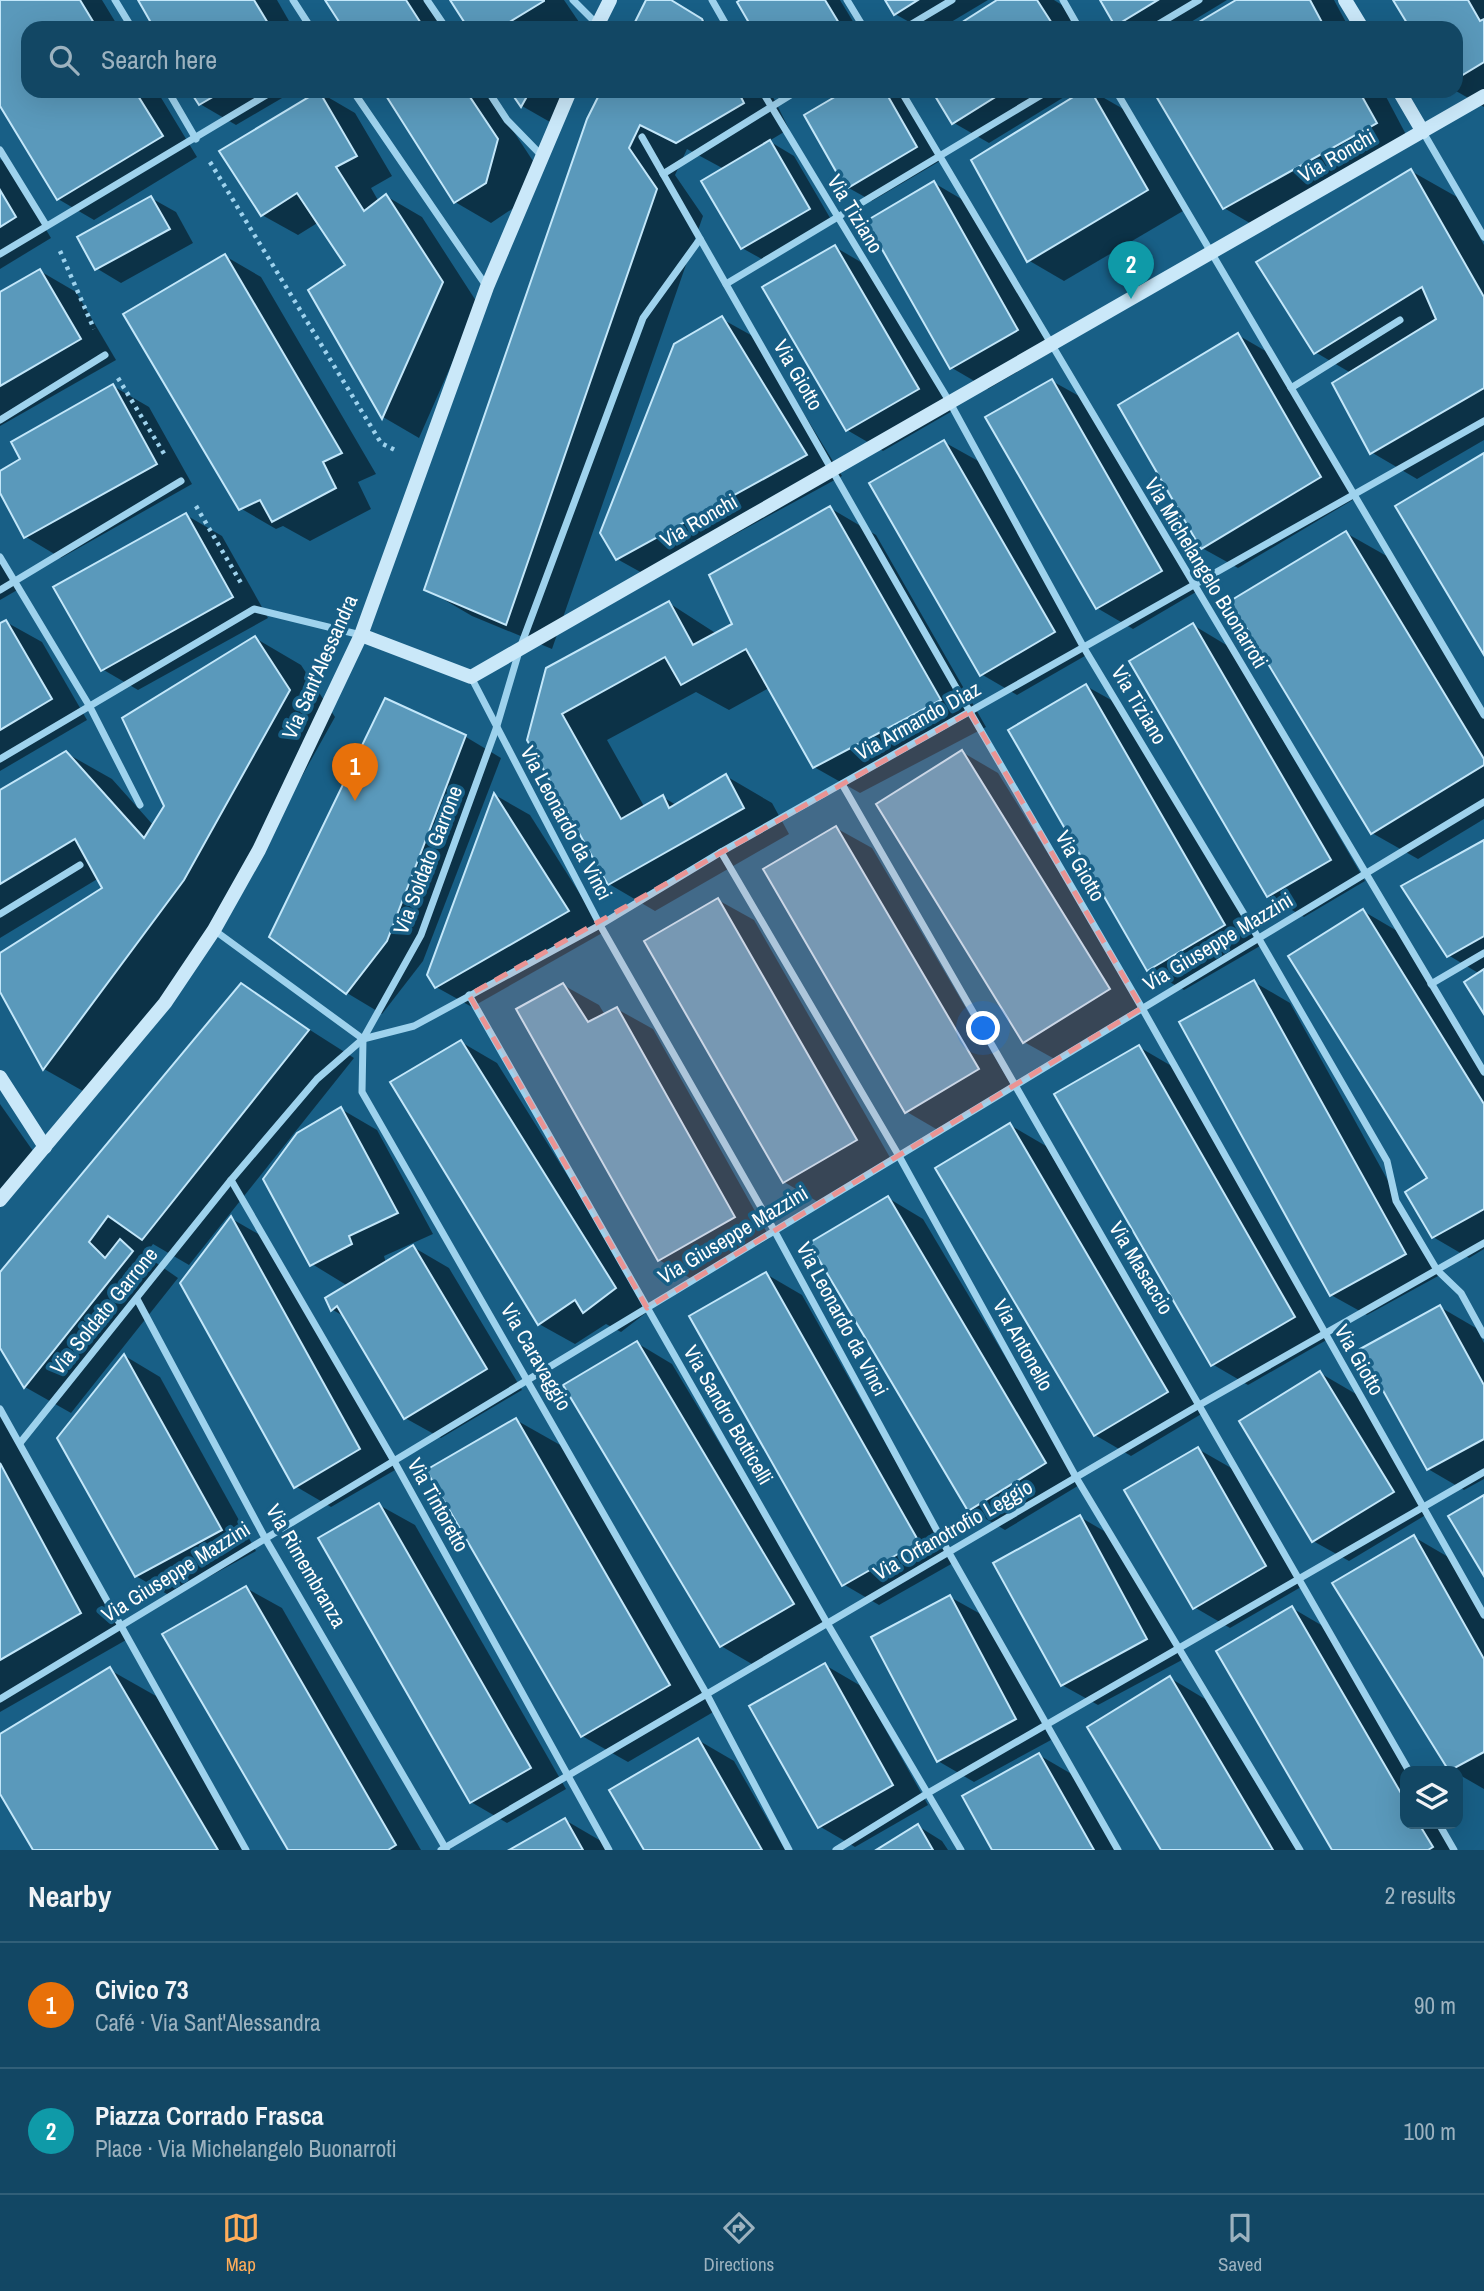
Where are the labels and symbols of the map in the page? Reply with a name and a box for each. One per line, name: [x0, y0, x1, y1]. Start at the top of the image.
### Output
street label: Via Ronchi: [1293, 122, 1381, 189]
street label: Via Tiziano: [821, 169, 890, 259]
pin: 2: [1108, 241, 1154, 299]
street label: Via Giotto: [767, 334, 830, 415]
street label: Via Michelangelo Buonarroti: [1138, 472, 1275, 674]
street label: Via Ronchi: [655, 487, 743, 554]
street label: Via Sant'Alessandra: [275, 590, 365, 744]
street label: Via Tiziano: [1105, 660, 1174, 750]
street label: Via Armando Diaz: [850, 674, 986, 767]
street label: Via Leonardo da Vinci: [514, 741, 619, 905]
pin: 1: [332, 743, 378, 801]
street label: Via Soldato Garrone: [386, 781, 469, 938]
street label: Via Giotto: [1049, 825, 1112, 906]
street label: Via Giuseppe Mazzini: [1137, 885, 1298, 998]
your location: [966, 1011, 1000, 1045]
street label: Via Giuseppe Mazzini: [652, 1178, 813, 1291]
street label: Via Masaccio: [1102, 1216, 1181, 1320]
street label: Via Leonardo da Vinci: [790, 1237, 895, 1401]
street label: Via Soldato Garrone: [43, 1241, 164, 1381]
street label: Via Antonello: [986, 1293, 1061, 1396]
street label: Via Caravaggio: [494, 1298, 579, 1416]
street label: Via Giotto: [1328, 1319, 1391, 1400]
street label: Via Sandro Botticelli: [677, 1340, 780, 1490]
street label: Via Tintoretto: [401, 1453, 476, 1557]
street label: Via Orfanotrofio Leggio: [868, 1472, 1038, 1587]
street label: Via Rimembranza: [259, 1499, 354, 1633]
street label: Via Giuseppe Mazzini: [96, 1514, 256, 1629]

